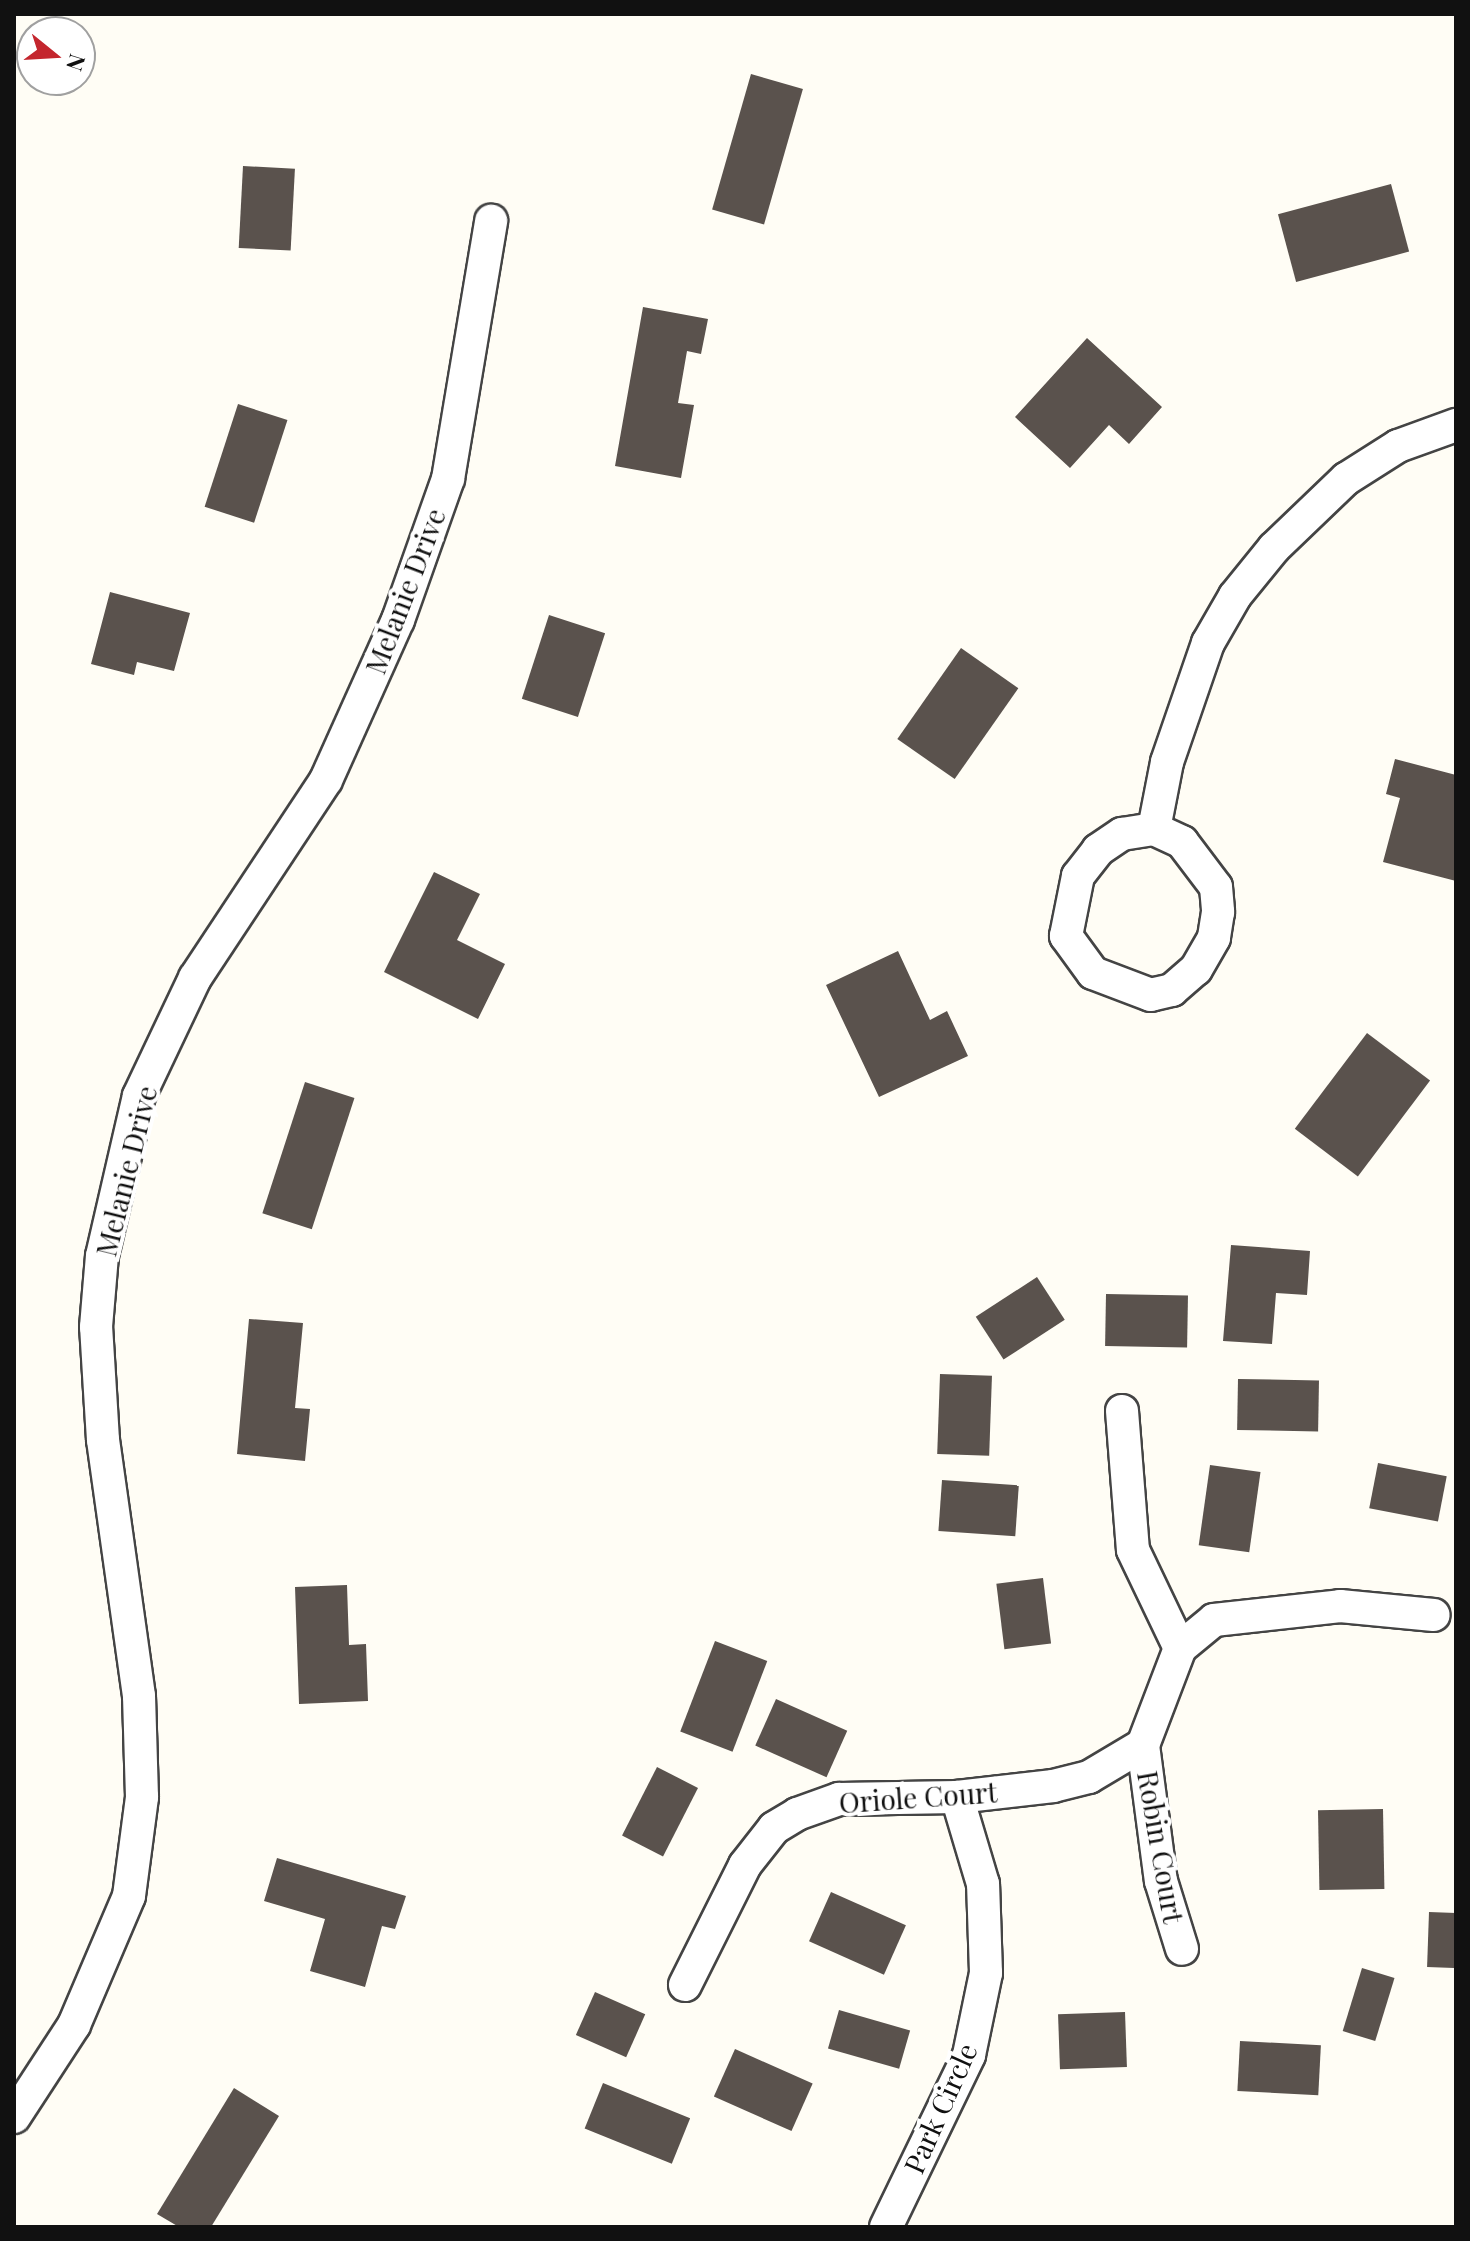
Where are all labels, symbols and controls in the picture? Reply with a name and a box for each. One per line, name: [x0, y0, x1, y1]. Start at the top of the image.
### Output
north arrow: [16, 16, 96, 96]
text: N: [60, 51, 94, 75]
street label: Melanie Drive: [358, 503, 452, 679]
street label: Melanie Drive: [89, 1082, 163, 1260]
street label: Robin Court: [1131, 1768, 1191, 1926]
street label: Oriole Court: [838, 1775, 998, 1819]
street label: Park Circle: [896, 2038, 984, 2178]

